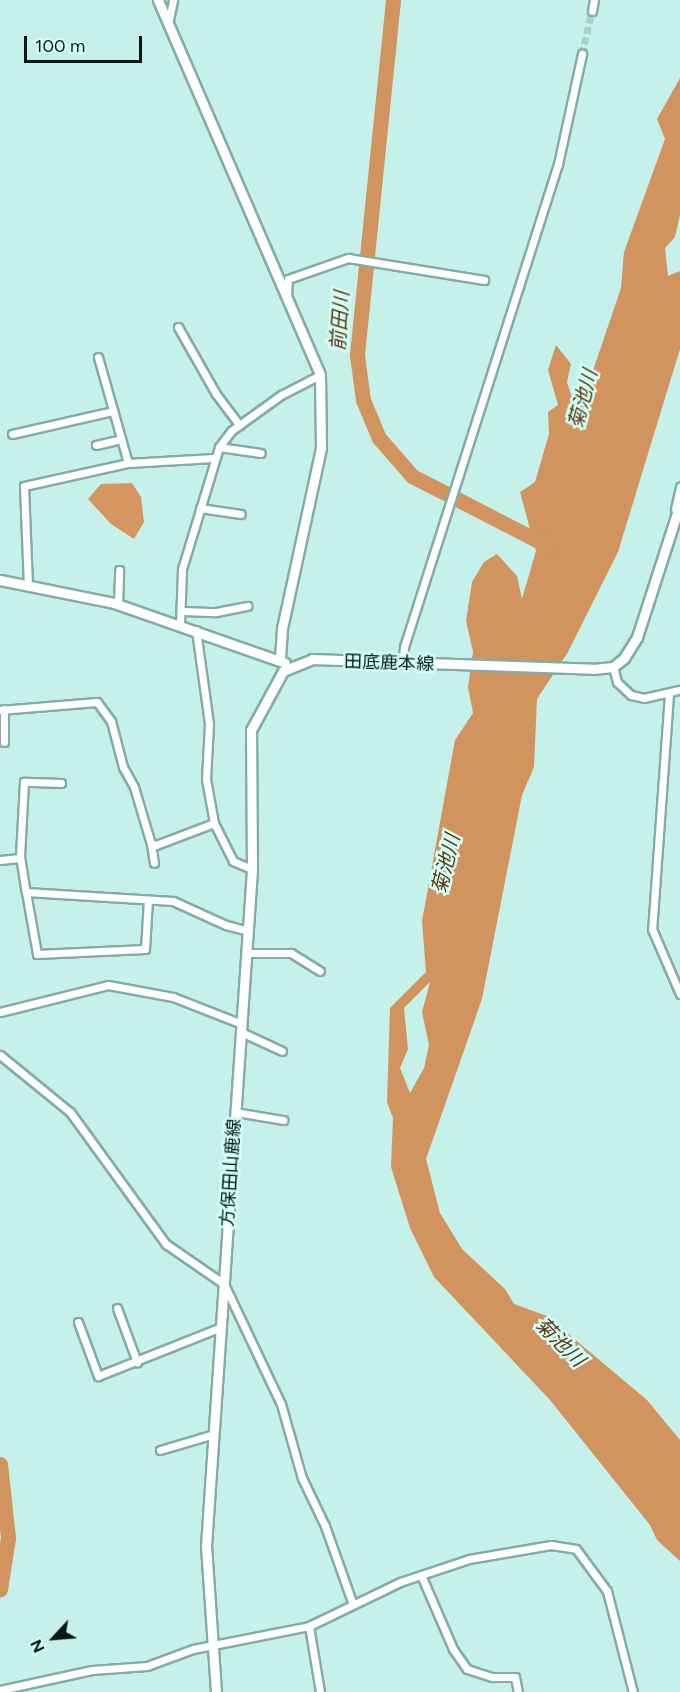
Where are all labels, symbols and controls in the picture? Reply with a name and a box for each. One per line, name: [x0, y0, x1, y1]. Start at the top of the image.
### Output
scale bar: [27, 24, 146, 62]
text: 100 m: [35, 35, 85, 57]
water label: 前田川: [326, 290, 354, 352]
water label: 菊池川: [564, 367, 602, 431]
street label: 田底鹿本線: [344, 651, 434, 675]
water label: 菊池川: [427, 832, 465, 896]
street label: 方保田山鹿線: [216, 1118, 246, 1228]
water label: 菊池川: [530, 1312, 590, 1372]
north arrow: [24, 1608, 84, 1668]
text: N: [26, 1636, 49, 1656]

